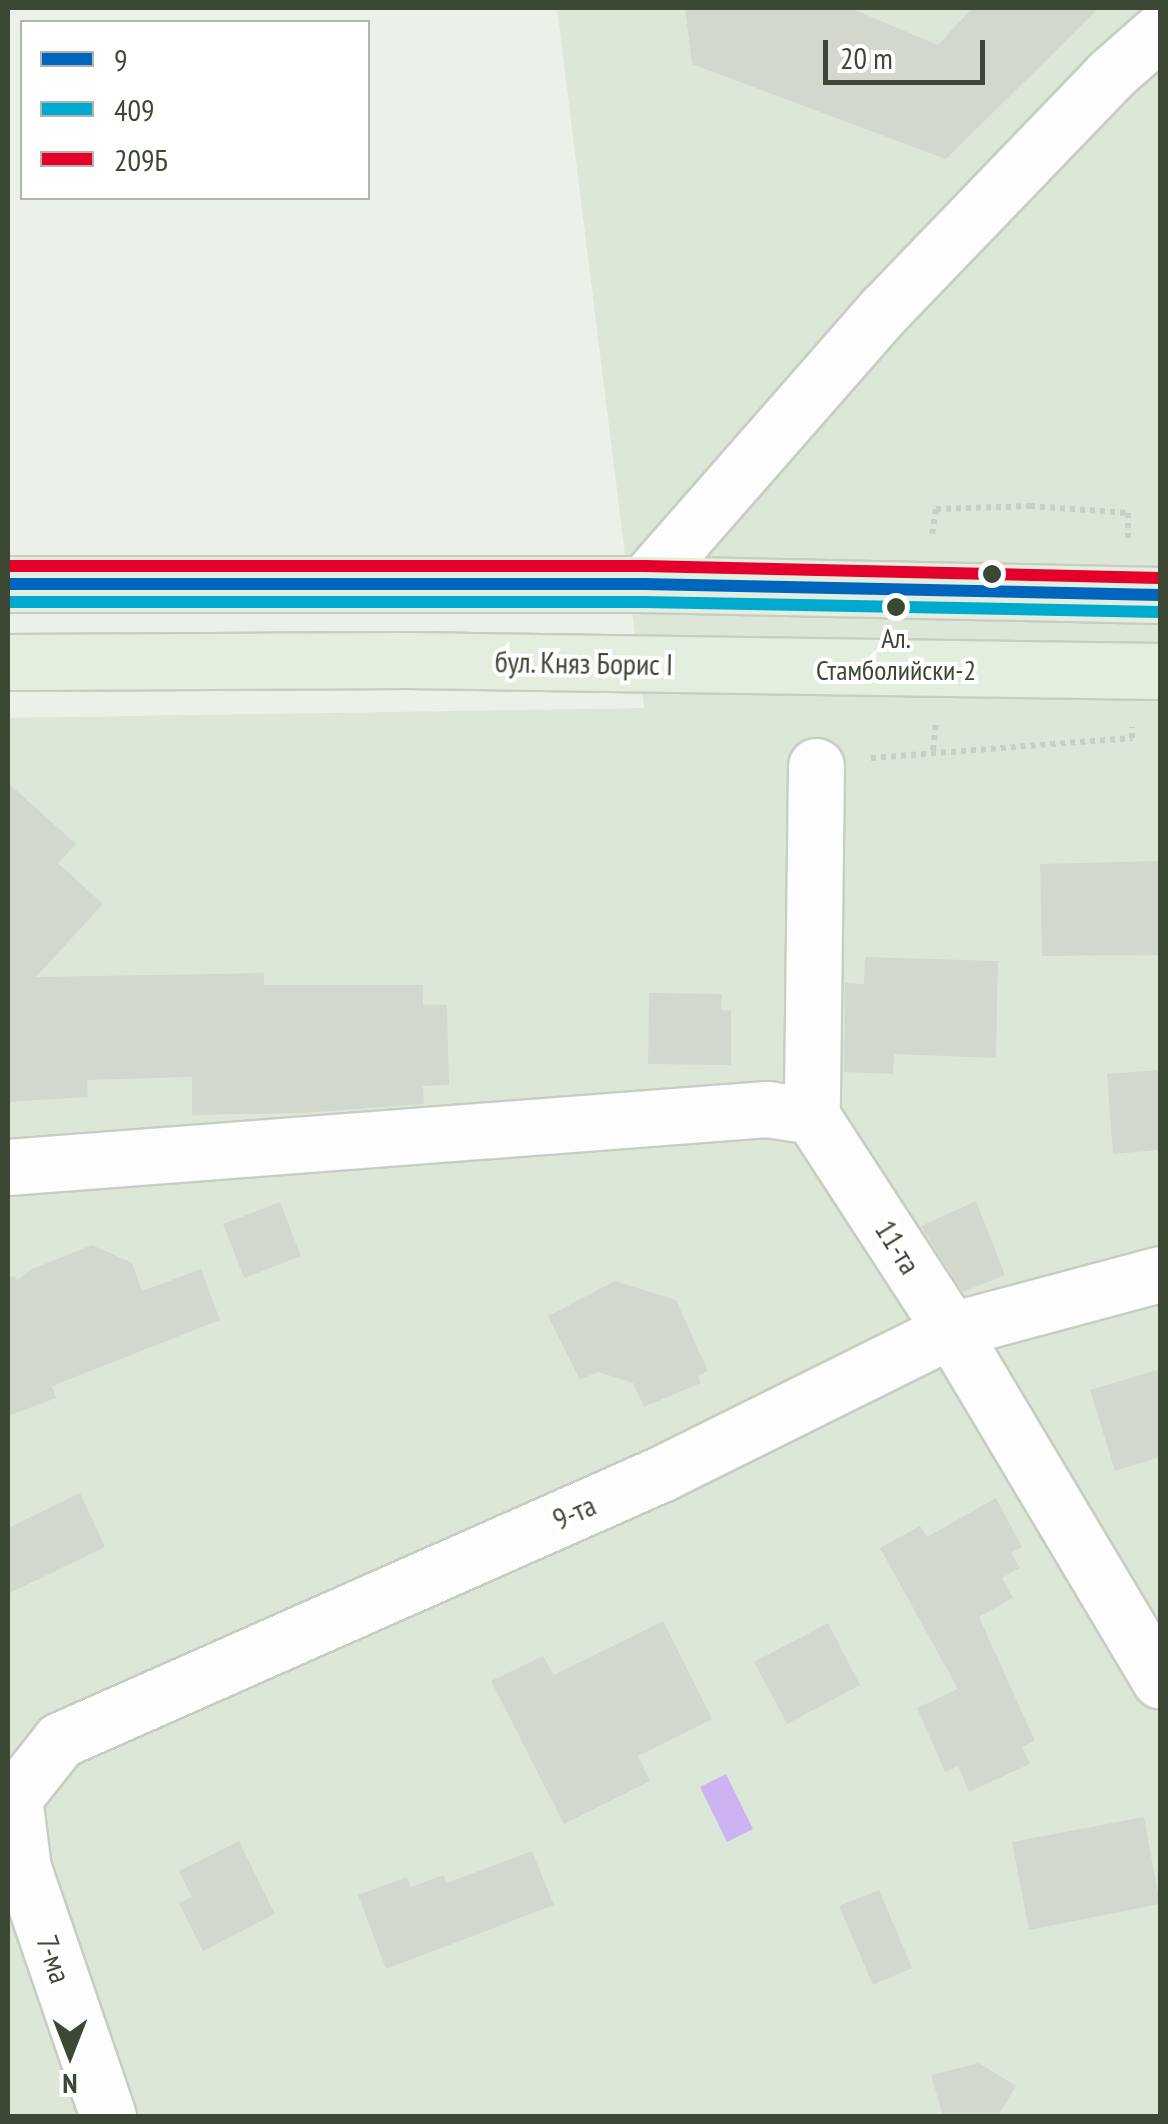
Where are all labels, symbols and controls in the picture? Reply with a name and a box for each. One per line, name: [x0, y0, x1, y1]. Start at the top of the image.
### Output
legend: [20, 20, 370, 200]
scale bar: [828, 20, 990, 82]
text: 20 m: [840, 38, 893, 77]
text: 9: [114, 40, 128, 79]
text: 409: [114, 90, 155, 129]
text: 209Б: [114, 140, 168, 179]
unlabelled marker: [982, 564, 1002, 584]
marker: Ал. Стамболийски-2: [886, 597, 906, 617]
place label: Ал. Стамболийски-2: [816, 621, 976, 687]
street label: бул. Княз Борис I: [494, 643, 674, 683]
street label: 11-та: [868, 1213, 928, 1281]
street label: 9-та: [547, 1487, 601, 1537]
street label: 7-ма: [29, 1930, 79, 1988]
north arrow: [20, 2004, 120, 2104]
text: N: [62, 2066, 78, 2103]

